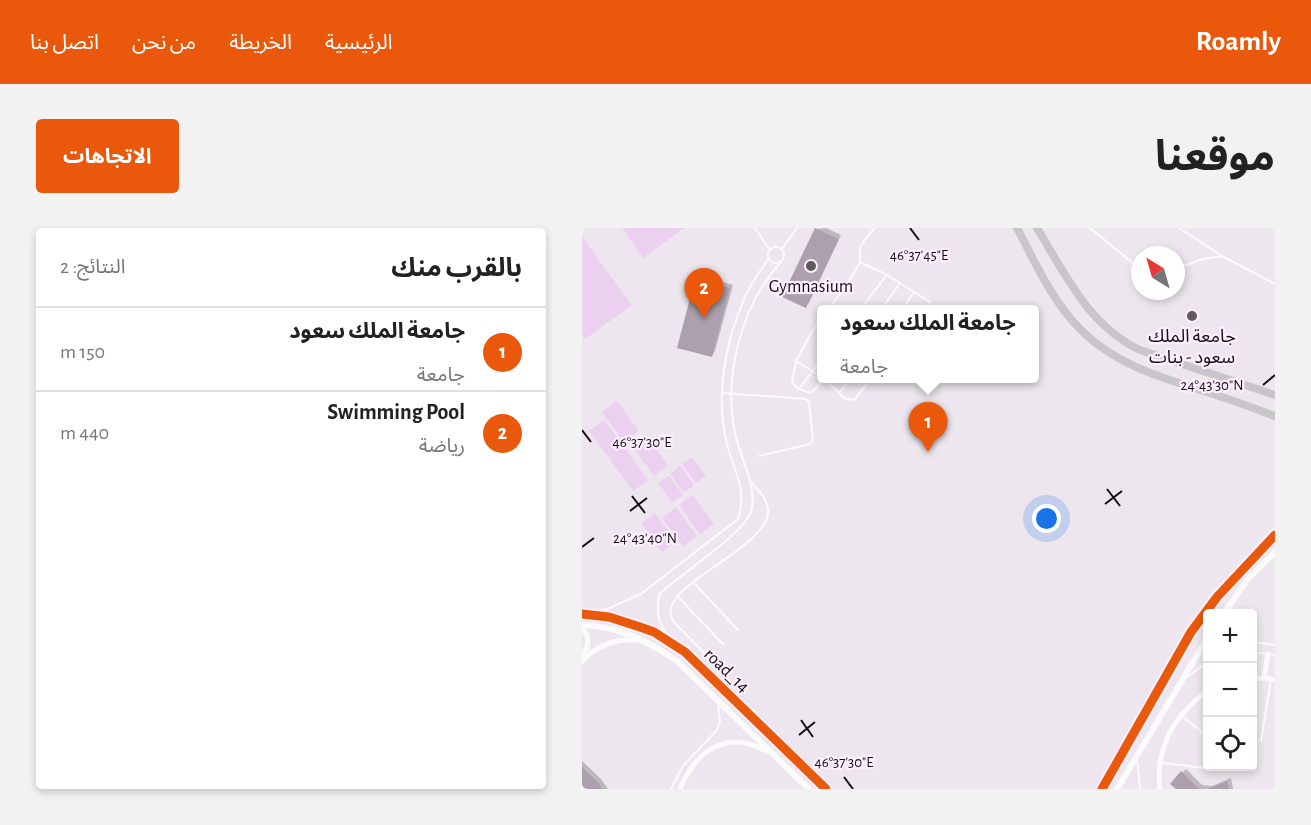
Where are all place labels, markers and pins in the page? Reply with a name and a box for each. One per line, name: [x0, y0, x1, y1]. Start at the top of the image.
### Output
marker: Gymnasium: [804, 259, 818, 273]
pin: 2: [684, 268, 724, 318]
place label: Gymnasium: [769, 278, 853, 296]
marker: جامعة الملك سعود - بنات: [1185, 309, 1199, 323]
place label: جامعة الملك سعود - بنات: [1148, 328, 1236, 368]
pin: 1: [908, 402, 948, 452]

